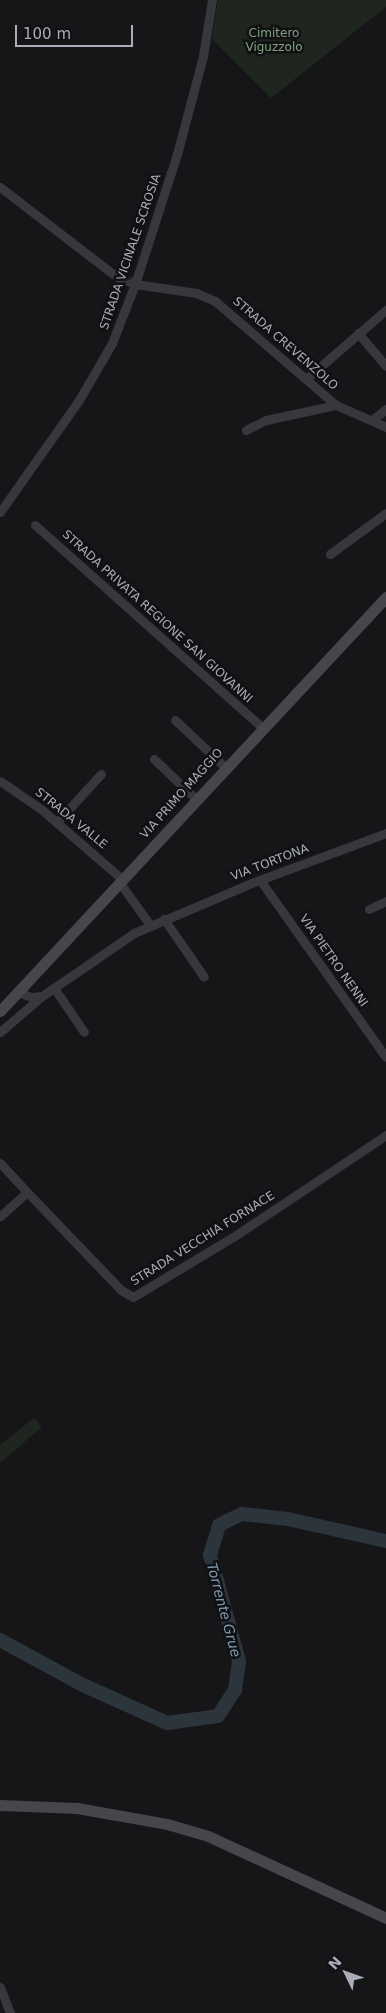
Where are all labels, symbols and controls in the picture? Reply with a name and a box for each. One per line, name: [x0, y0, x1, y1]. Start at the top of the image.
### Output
scale bar: [18, 15, 135, 47]
text: 100 m: [23, 25, 71, 43]
park label: Cimitero Viguzzolo: [245, 27, 303, 55]
street label: STRADA VICINALE SCROSIA: [97, 172, 165, 332]
street label: STRADA CREVENZOLO: [230, 294, 340, 394]
street label: STRADA PRIVATA REGIONE SAN GIOVANNI: [59, 528, 255, 706]
street label: VIA PRIMO MAGGIO: [138, 746, 226, 842]
street label: STRADA VALLE: [32, 786, 110, 852]
street label: VIA TORTONA: [229, 842, 311, 884]
street label: VIA PIETRO NENNI: [296, 912, 370, 1010]
street label: STRADA VECCHIA FORNACE: [128, 1189, 278, 1289]
water label: Torrente Grue: [203, 1561, 245, 1659]
north arrow: [321, 1948, 371, 1998]
text: N: [325, 1953, 345, 1973]

